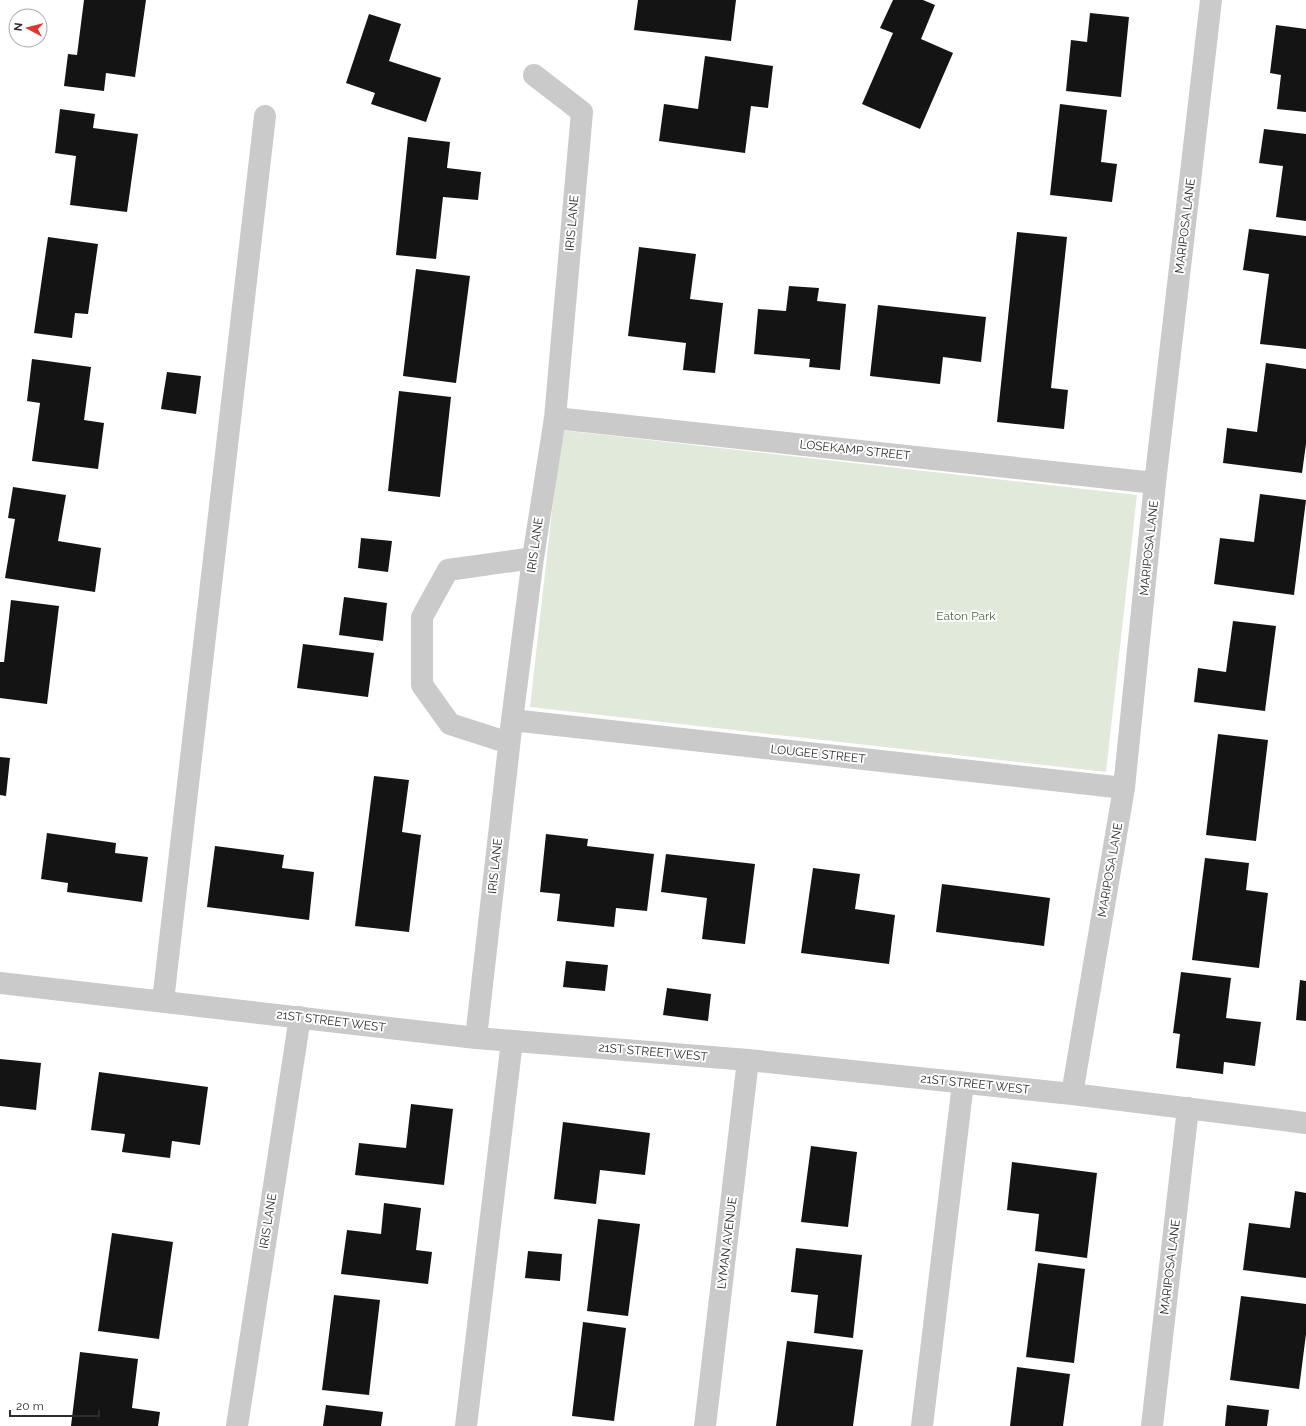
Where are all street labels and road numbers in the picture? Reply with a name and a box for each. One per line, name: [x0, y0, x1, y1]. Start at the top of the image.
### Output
street label: MARIPOSA LANE: [1172, 178, 1198, 274]
street label: IRIS LANE: [563, 195, 581, 251]
street label: LOSEKAMP STREET: [799, 437, 912, 463]
street label: MARIPOSA LANE: [1137, 500, 1161, 596]
street label: IRIS LANE: [524, 516, 546, 574]
street label: LOUGEE STREET: [770, 742, 867, 766]
street label: MARIPOSA LANE: [1095, 822, 1125, 918]
street label: IRIS LANE: [485, 838, 505, 894]
street label: 21ST STREET WEST: [276, 1007, 387, 1035]
street label: 21ST STREET WEST: [598, 1040, 709, 1064]
street label: 21ST STREET WEST: [920, 1071, 1031, 1097]
street label: IRIS LANE: [257, 1192, 279, 1250]
street label: LYMAN AVENUE: [714, 1196, 740, 1290]
street label: MARIPOSA LANE: [1157, 1219, 1183, 1315]

